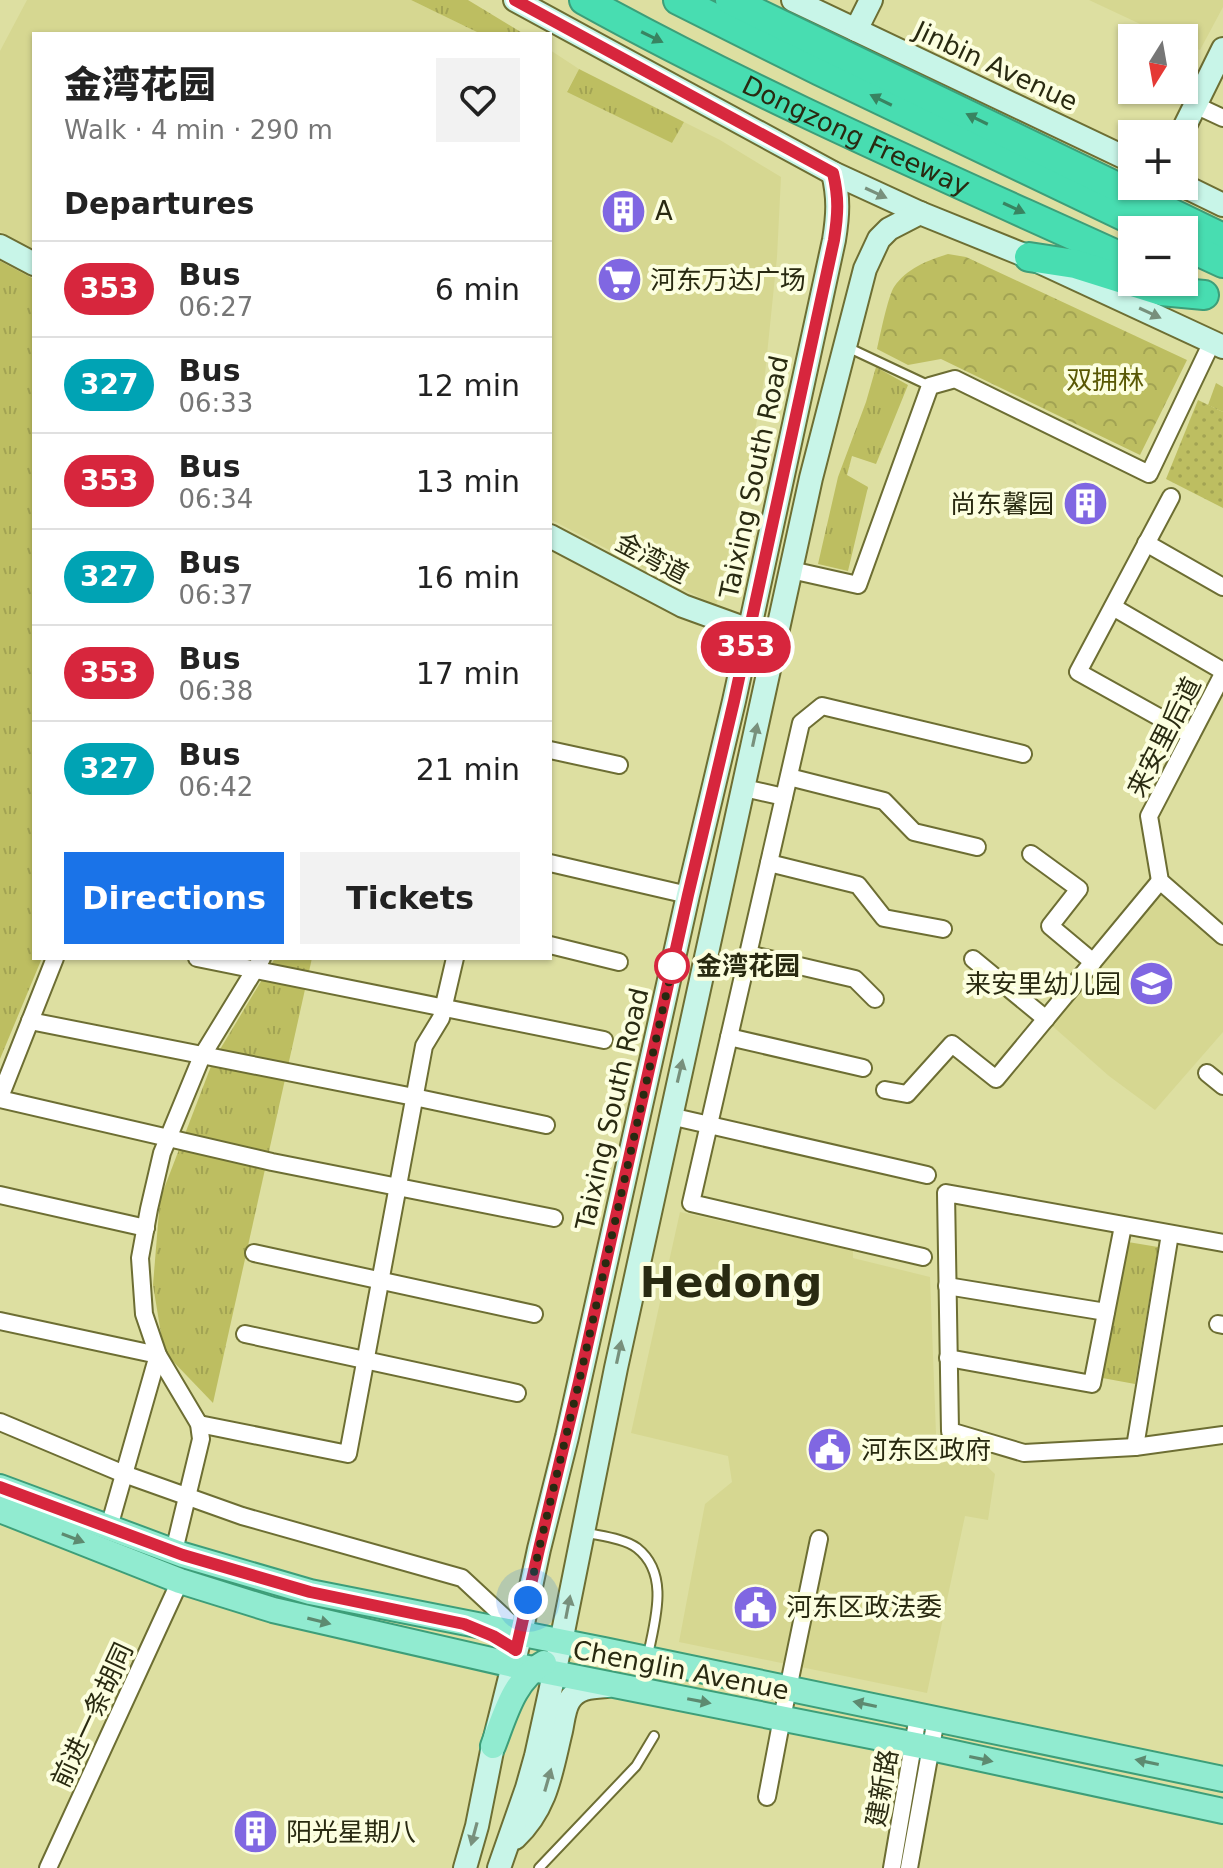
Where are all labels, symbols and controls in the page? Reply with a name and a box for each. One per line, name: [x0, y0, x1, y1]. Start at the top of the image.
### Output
street label: Jinbin Avenue: [908, 14, 1082, 117]
north arrow: [1118, 24, 1198, 104]
map controls: [1118, 24, 1198, 296]
one-way arrow: [641, 30, 664, 44]
button: heart: [436, 58, 520, 142]
text: 金湾花园: [64, 63, 216, 107]
street label: Dongzong Freeway: [737, 70, 974, 202]
one-way arrow: [869, 93, 892, 107]
one-way arrow: [965, 112, 988, 125]
text: Walk · 4 min · 290 m: [64, 115, 333, 145]
button: +: [1118, 120, 1198, 200]
text: Departures: [64, 186, 254, 221]
one-way arrow: [865, 186, 888, 200]
building icon: A: [600, 187, 648, 235]
place label: A: [655, 196, 673, 226]
one-way arrow: [1002, 201, 1026, 215]
button: −: [1118, 216, 1198, 296]
supermarket icon: 河东万达广场: [595, 256, 643, 304]
text: Bus: [178, 257, 241, 292]
place label: 河东万达广场: [650, 265, 806, 295]
text: 353: [80, 272, 138, 305]
text: 6 min: [435, 272, 520, 307]
text: 06:27: [178, 292, 253, 322]
one-way arrow: [1138, 306, 1162, 320]
text: Bus: [178, 353, 241, 388]
street label: Taixing South Road: [713, 353, 794, 602]
park label: 双拥林: [1066, 365, 1144, 395]
text: 327: [80, 368, 138, 401]
text: 12 min: [416, 368, 520, 403]
text: 06:33: [178, 388, 253, 418]
text: Bus: [178, 449, 241, 484]
text: 353: [80, 464, 138, 497]
text: 13 min: [416, 464, 520, 499]
building icon: 尚东馨园: [1061, 480, 1109, 528]
text: 06:34: [178, 484, 253, 514]
place label: 尚东馨园: [950, 489, 1054, 519]
street label: 金湾道: [611, 526, 693, 590]
text: Bus: [178, 545, 241, 580]
text: 327: [80, 560, 138, 593]
text: 16 min: [416, 560, 520, 595]
text: 06:37: [178, 580, 253, 610]
line badge: 353: [700, 621, 792, 673]
text: 353: [717, 630, 775, 663]
text: Bus: [178, 641, 241, 676]
text: 353: [80, 656, 138, 689]
text: 17 min: [416, 656, 520, 691]
street label: 来安里后道: [1121, 672, 1207, 802]
text: 06:38: [178, 676, 253, 706]
one-way arrow: [749, 722, 762, 747]
text: Bus: [178, 737, 241, 772]
text: 327: [80, 752, 138, 785]
text: 21 min: [416, 752, 520, 787]
text: 06:42: [178, 772, 253, 802]
button: Directions: [64, 852, 284, 944]
button: Tickets: [300, 852, 520, 944]
marker: 金湾花园: [655, 949, 689, 983]
place label: 金湾花园: [696, 951, 800, 981]
school or university icon: 来安里幼儿园: [1128, 960, 1176, 1008]
place label: 来安里幼儿园: [965, 969, 1121, 999]
street label: Taixing South Road: [569, 985, 654, 1234]
one-way arrow: [674, 1058, 687, 1083]
district label: Hedong: [640, 1258, 822, 1307]
one-way arrow: [613, 1340, 626, 1365]
public building icon: 河东区政府: [806, 1426, 854, 1474]
place label: 河东区政府: [861, 1435, 991, 1465]
one-way arrow: [61, 1532, 85, 1545]
your location: [508, 1580, 548, 1620]
public building icon: 河东区政法委: [731, 1583, 779, 1631]
place label: 河东区政法委: [786, 1592, 942, 1622]
one-way arrow: [563, 1594, 575, 1619]
one-way arrow: [306, 1616, 331, 1628]
street label: Chenglin Avenue: [570, 1634, 792, 1706]
street label: 前进一条胡同: [45, 1638, 139, 1792]
one-way arrow: [687, 1695, 712, 1708]
one-way arrow: [852, 1698, 877, 1710]
street label: 建新路: [860, 1747, 904, 1829]
one-way arrow: [969, 1753, 994, 1766]
one-way arrow: [1134, 1756, 1159, 1768]
one-way arrow: [543, 1767, 555, 1792]
building icon: 阳光星期八: [231, 1808, 279, 1856]
place label: 阳光星期八: [286, 1817, 416, 1847]
one-way arrow: [468, 1822, 480, 1847]

